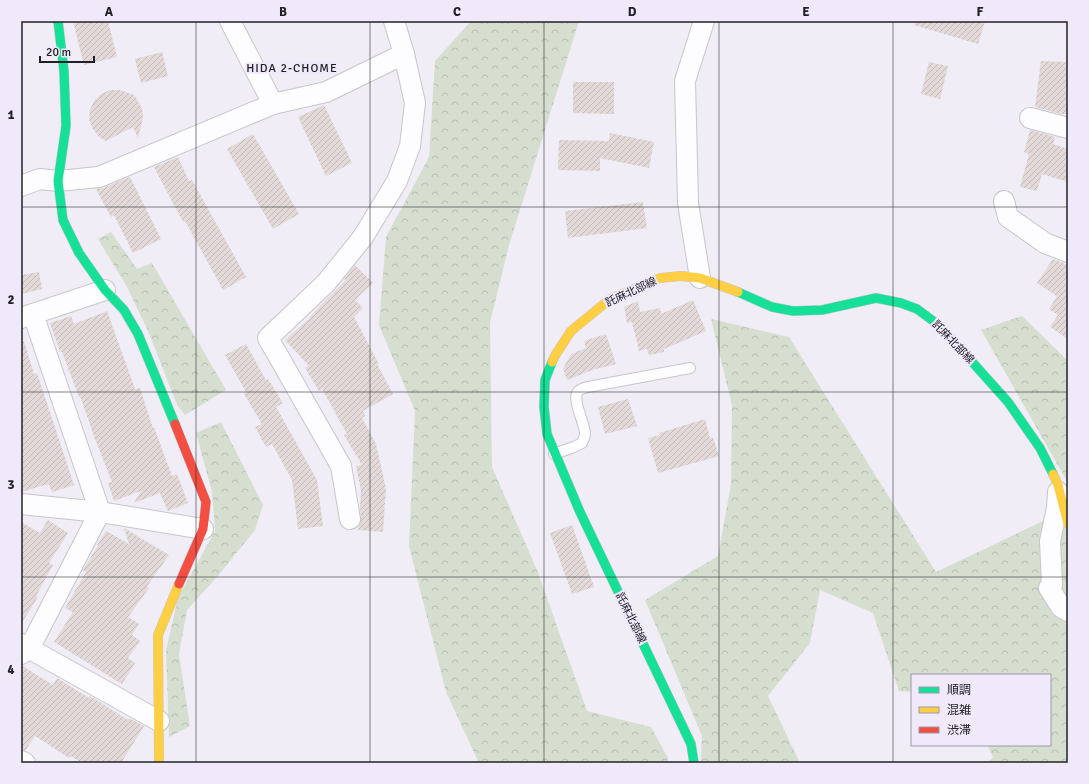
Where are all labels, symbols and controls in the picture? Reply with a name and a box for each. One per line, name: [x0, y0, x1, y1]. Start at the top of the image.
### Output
text: A: [105, 4, 114, 20]
text: B: [279, 4, 287, 20]
text: C: [453, 4, 461, 20]
text: D: [628, 4, 637, 20]
text: E: [802, 4, 810, 20]
text: F: [977, 4, 984, 20]
scale bar: [40, 38, 94, 64]
text: 20 m: [46, 45, 71, 60]
district label: HIDA 2-CHOME: [246, 61, 338, 76]
text: 1: [7, 107, 15, 123]
street label: 託麻北部線: [603, 274, 659, 310]
text: 2: [7, 292, 15, 308]
street label: 託麻北部線: [929, 318, 977, 366]
text: 3: [7, 477, 15, 493]
street label: 託麻北部線: [613, 590, 649, 646]
text: 4: [7, 662, 15, 678]
legend: [911, 674, 1051, 746]
text: 順調: [947, 683, 971, 698]
text: 混雑: [947, 703, 971, 718]
text: 渋滞: [947, 723, 971, 738]

